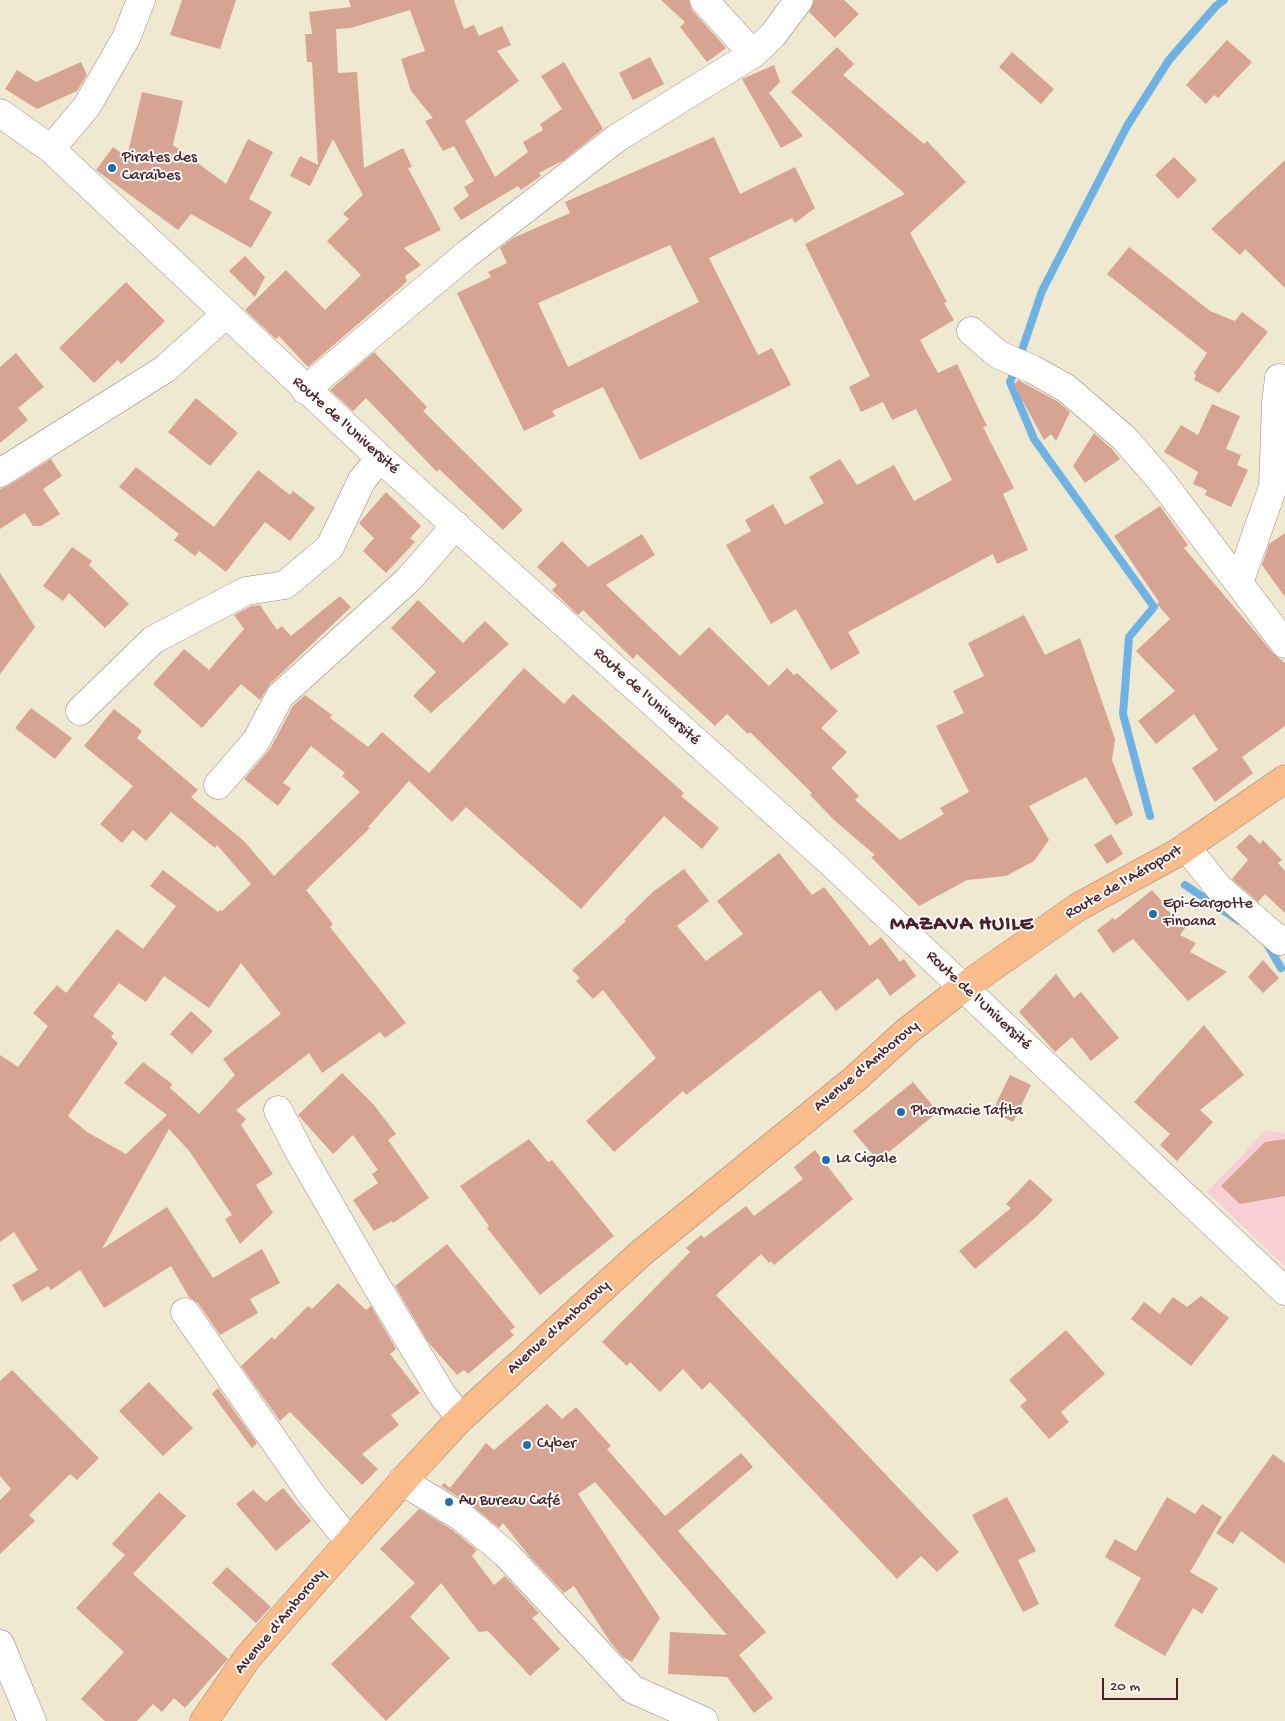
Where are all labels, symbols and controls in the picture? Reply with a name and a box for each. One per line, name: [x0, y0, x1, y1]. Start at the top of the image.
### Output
place label: Pirates des Caraïbes: [122, 149, 197, 187]
marker: Pirates des Caraïbes: [106, 162, 118, 174]
street label: Route de l'Université: [288, 373, 402, 479]
street label: Route de l'Université: [589, 644, 703, 750]
street label: Route de l'Aéroport: [1062, 842, 1186, 924]
place label: Epi-Gargotte Finoana: [1163, 895, 1253, 933]
marker: Epi-Gargotte Finoana: [1147, 908, 1159, 920]
district label: MAZAVA HUILE: [889, 913, 1035, 939]
street label: Route de l'Université: [921, 947, 1035, 1055]
street label: Avenue d'Amborovy: [810, 1017, 924, 1117]
place label: Pharmacie Tafita: [911, 1102, 1023, 1122]
marker: Pharmacie Tafita: [895, 1106, 907, 1118]
place label: La Cigale: [836, 1150, 896, 1170]
marker: La Cigale: [820, 1154, 832, 1166]
street label: Avenue d'Amborovy: [504, 1277, 614, 1379]
place label: Cyber: [537, 1435, 576, 1455]
marker: Cyber: [521, 1439, 533, 1451]
place label: Au Bureau Café: [459, 1492, 560, 1512]
marker: Au Bureau Café: [443, 1496, 455, 1508]
street label: Avenue d'Amborovy: [231, 1565, 331, 1679]
scale bar: [1105, 1668, 1181, 1700]
text: 20 m: [1110, 1678, 1140, 1696]

